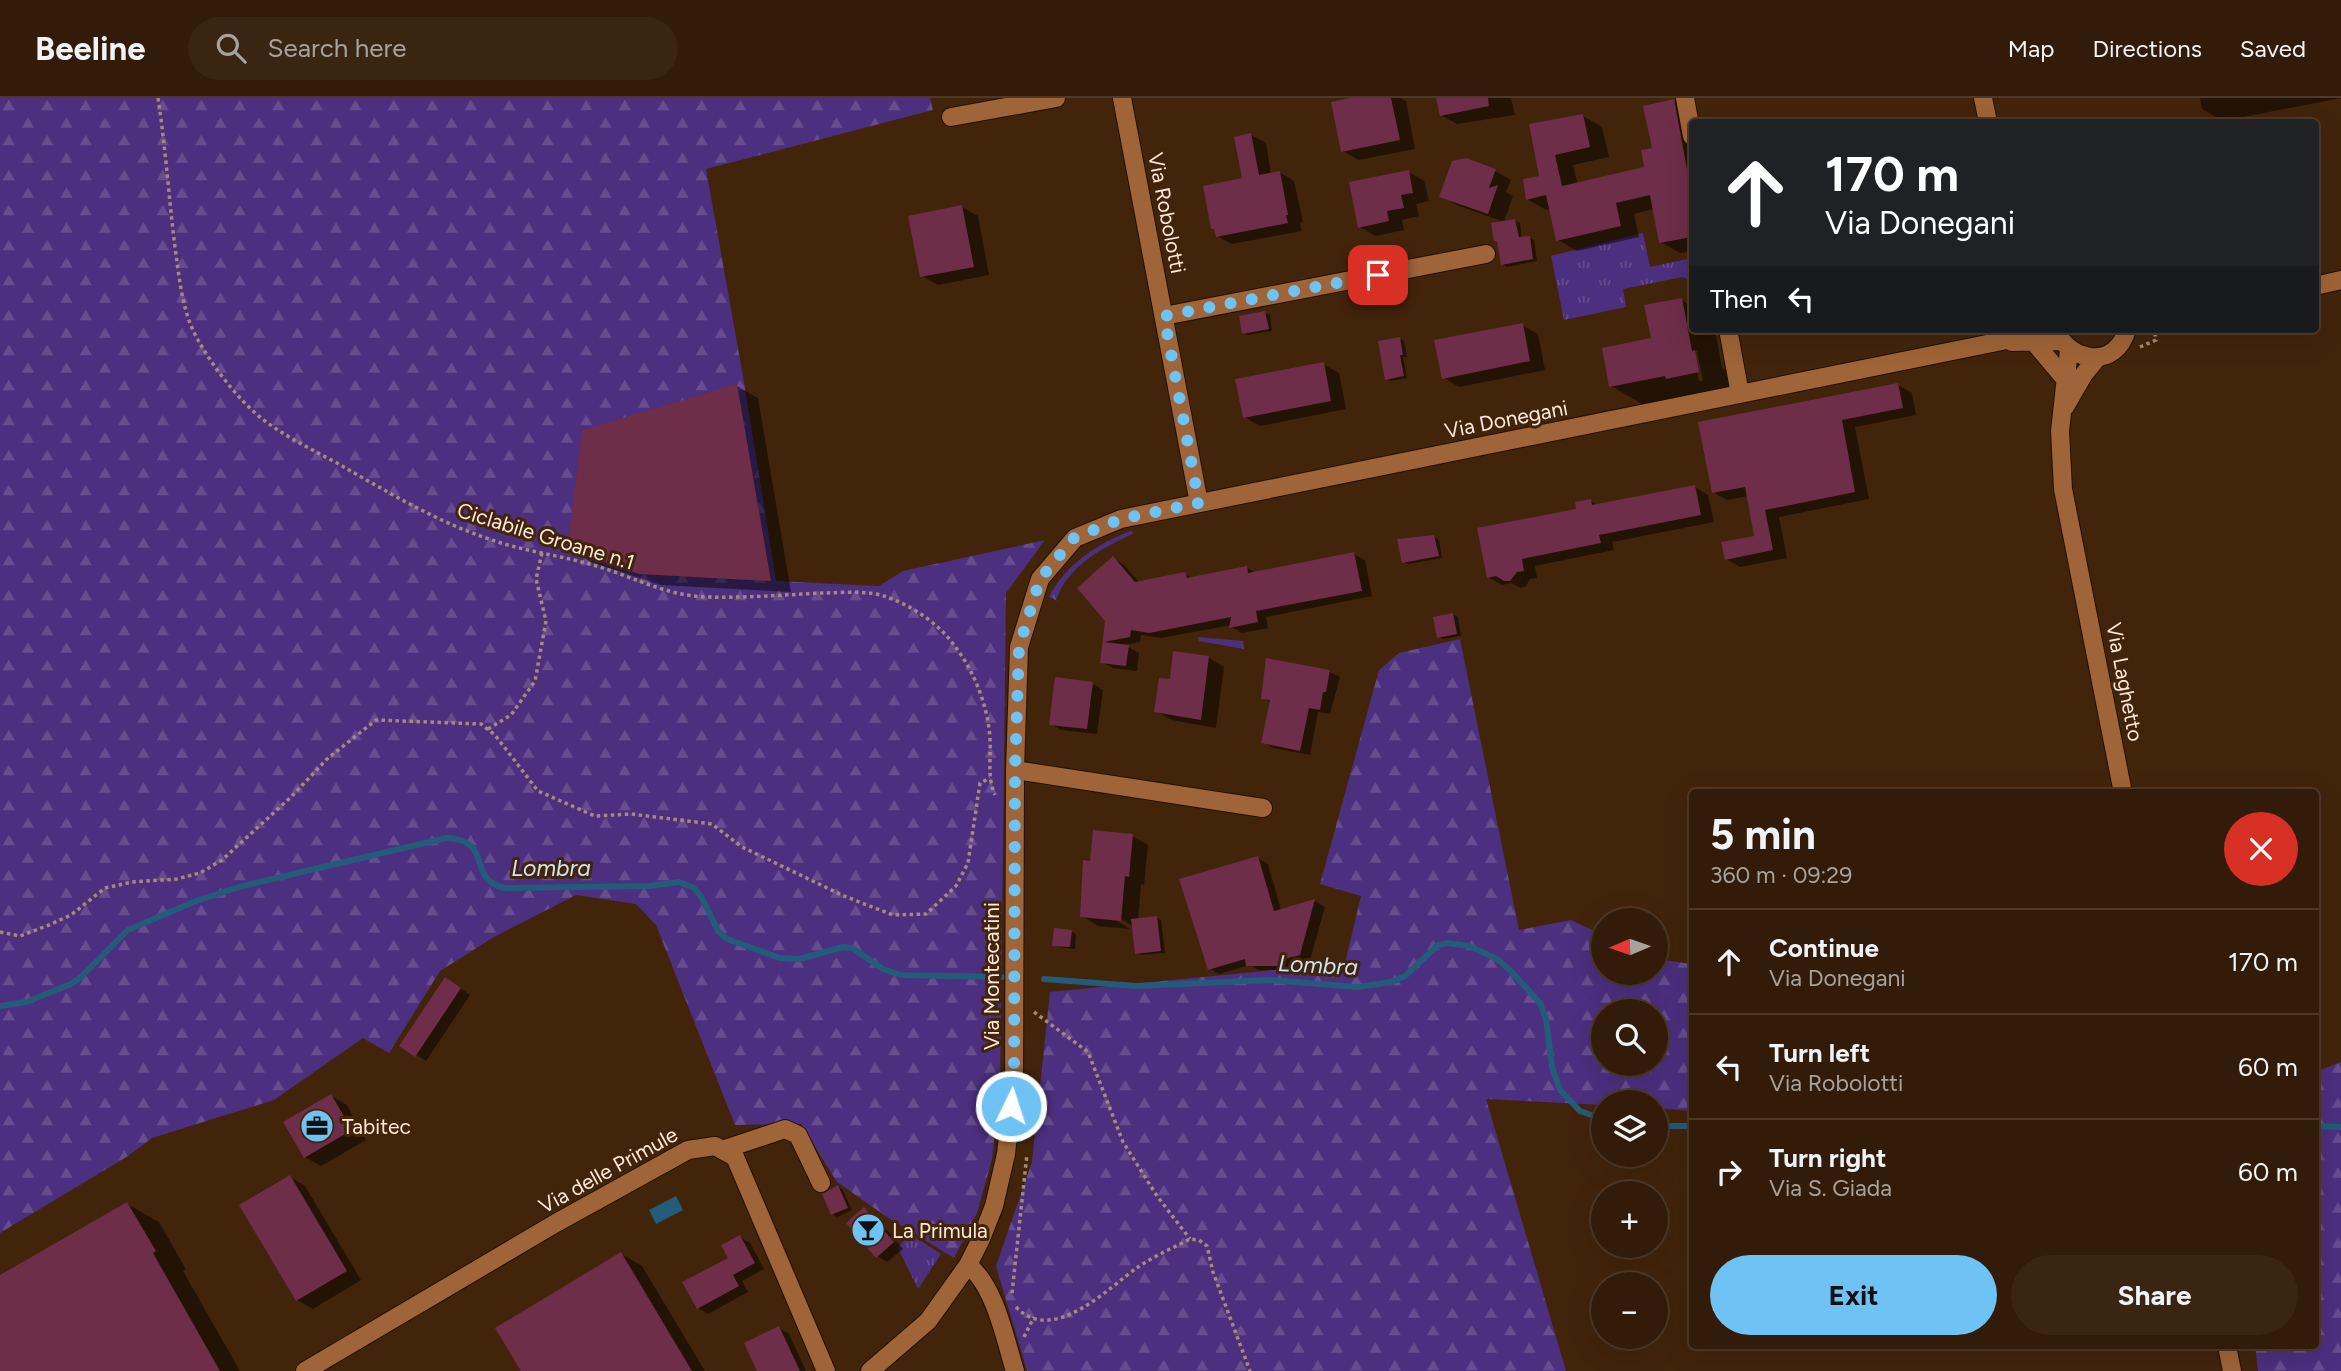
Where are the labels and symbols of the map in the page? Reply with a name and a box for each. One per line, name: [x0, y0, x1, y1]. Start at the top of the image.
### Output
street label: Via Robolotti: [1143, 150, 1191, 276]
pin: [1348, 245, 1408, 305]
street label: Via Donegani: [1442, 395, 1570, 443]
street label: Ciclabile Groane n.1: [454, 497, 638, 575]
street label: Via Laghetto: [2101, 620, 2149, 744]
water label: Lombra: [511, 854, 591, 882]
street label: Via Montecatini: [979, 902, 1004, 1050]
north arrow: [1591, 908, 1668, 985]
water label: Lombra: [1277, 949, 1359, 981]
position arrow: [974, 1069, 1048, 1143]
office icon: Tabitec: [298, 1107, 336, 1145]
place label: Tabitec: [342, 1114, 411, 1139]
street label: Via delle Primule: [534, 1122, 682, 1218]
bar icon: La Primula: [849, 1211, 887, 1249]
place label: La Primula: [892, 1218, 988, 1243]

